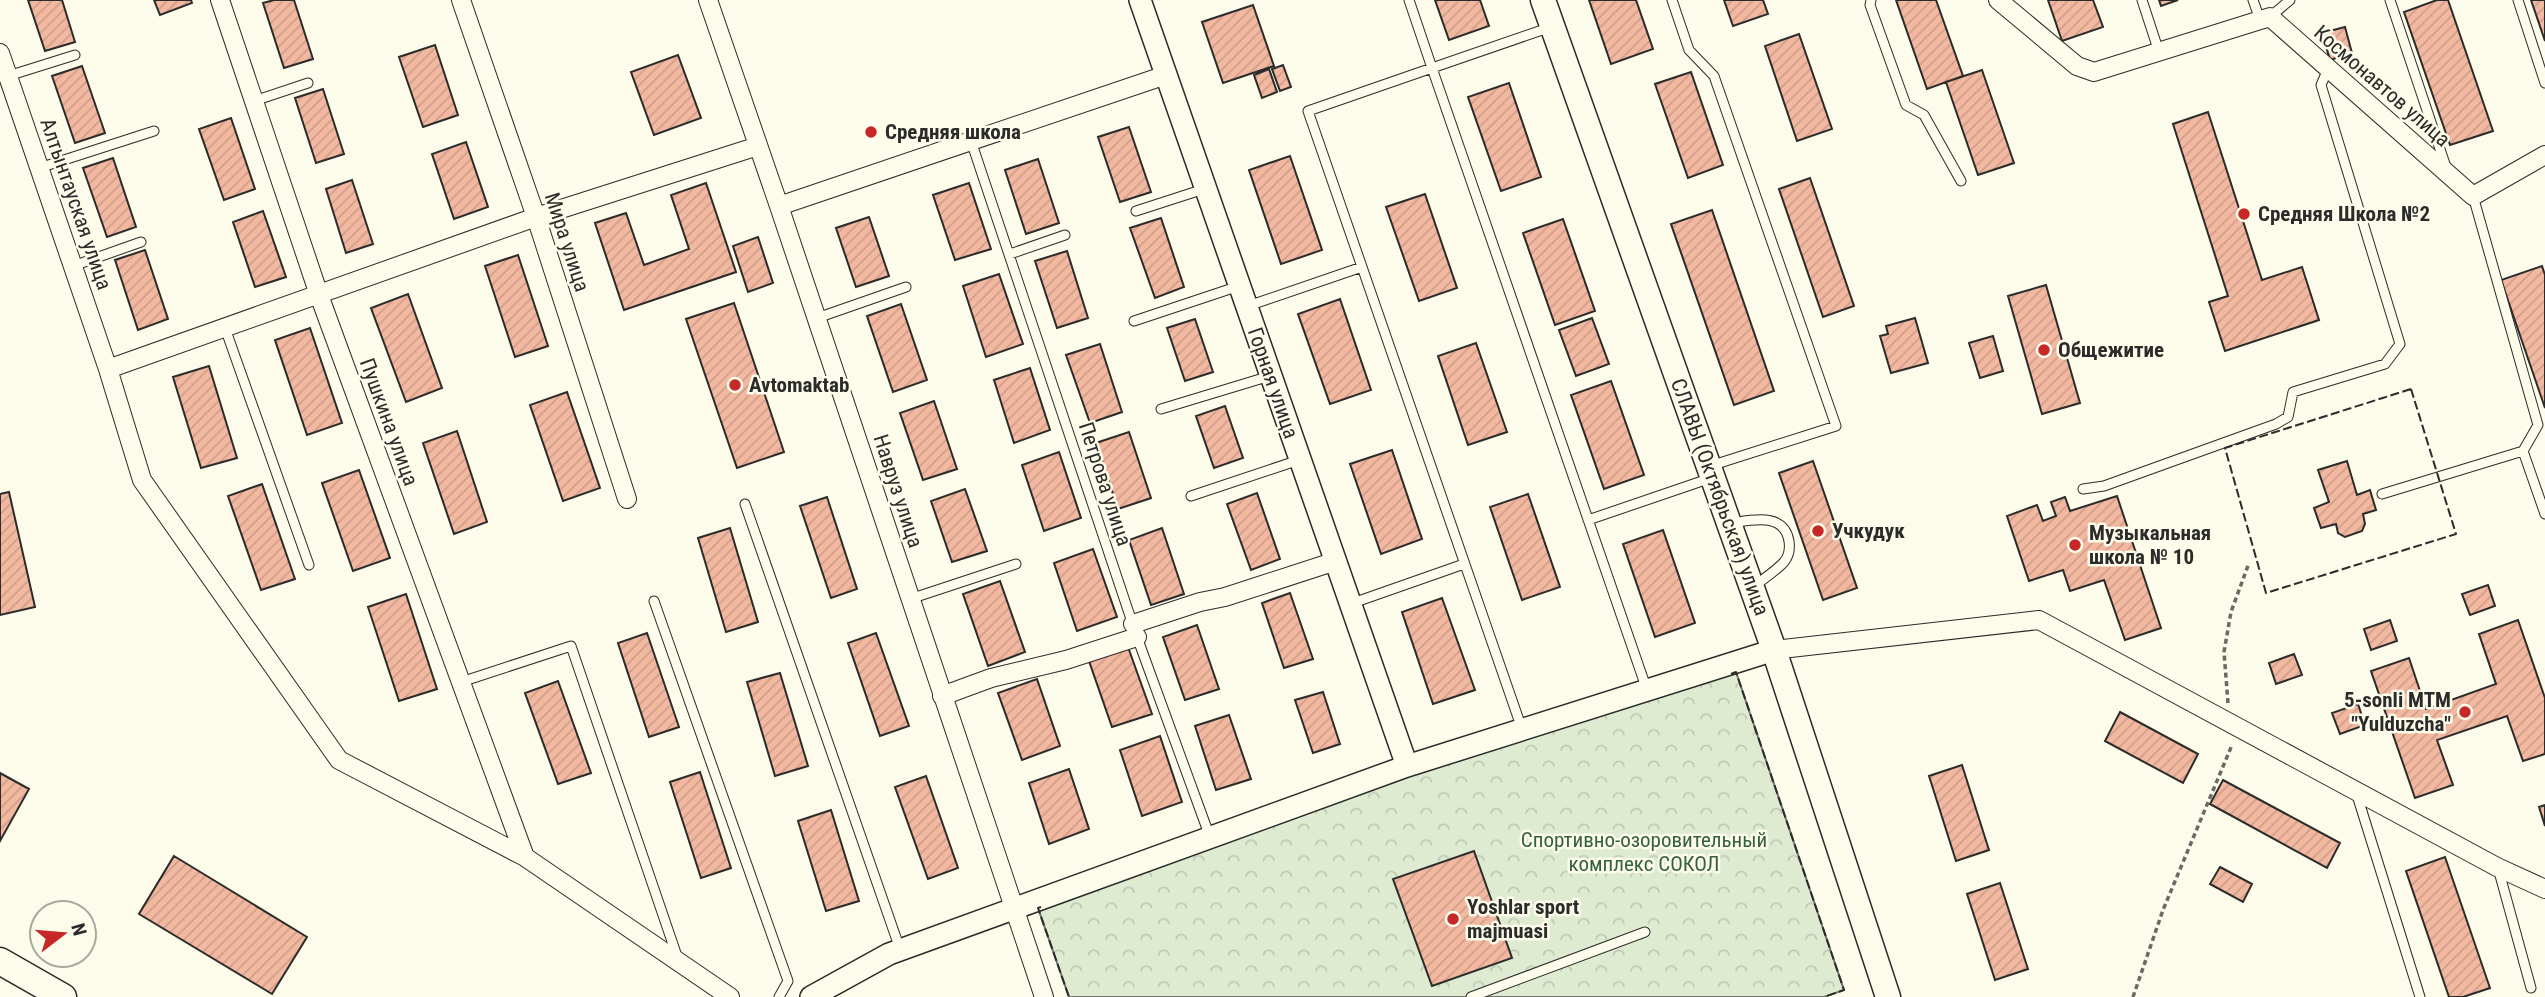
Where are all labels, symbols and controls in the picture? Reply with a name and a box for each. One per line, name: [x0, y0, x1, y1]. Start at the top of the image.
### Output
street label: Космонавтов улица: [2309, 20, 2455, 152]
street label: Алтынтауская улица: [35, 115, 117, 293]
place label: Средняя школа: [885, 120, 1021, 144]
marker: Средняя школа: [863, 124, 879, 140]
street label: Мира улица: [540, 189, 594, 295]
place label: Средняя Школа №2: [2258, 202, 2430, 226]
marker: Средняя Школа №2: [2236, 206, 2252, 222]
street label: Горная улица: [1243, 324, 1303, 442]
place label: Общежитие: [2058, 338, 2164, 362]
marker: Общежитие: [2036, 342, 2052, 358]
street label: Пушкина улица: [355, 355, 423, 489]
place label: Avtomaktab: [749, 373, 849, 397]
street label: СЛАВЫ (Октябрьская) улица: [1666, 375, 1774, 619]
marker: Avtomaktab: [727, 377, 743, 393]
street label: Петрова улица: [1074, 419, 1136, 549]
street label: Навруз улица: [868, 431, 928, 551]
place label: Учкудук: [1832, 519, 1905, 543]
place label: Музыкальная школа № 10: [2089, 521, 2211, 569]
marker: Учкудук: [1810, 523, 1826, 539]
marker: Музыкальная школа № 10: [2067, 537, 2083, 553]
place label: 5-sonli MTM "Yulduzcha": [2344, 688, 2451, 736]
marker: 5-sonli MTM "Yulduzcha": [2457, 704, 2473, 720]
park label: Спортивно-озоровительный комплекс СОКОЛ: [1521, 828, 1767, 876]
place label: Yoshlar sport majmuasi: [1467, 895, 1579, 943]
north arrow: [28, 899, 98, 969]
marker: Yoshlar sport majmuasi: [1445, 911, 1461, 927]
text: N: [66, 921, 92, 938]

